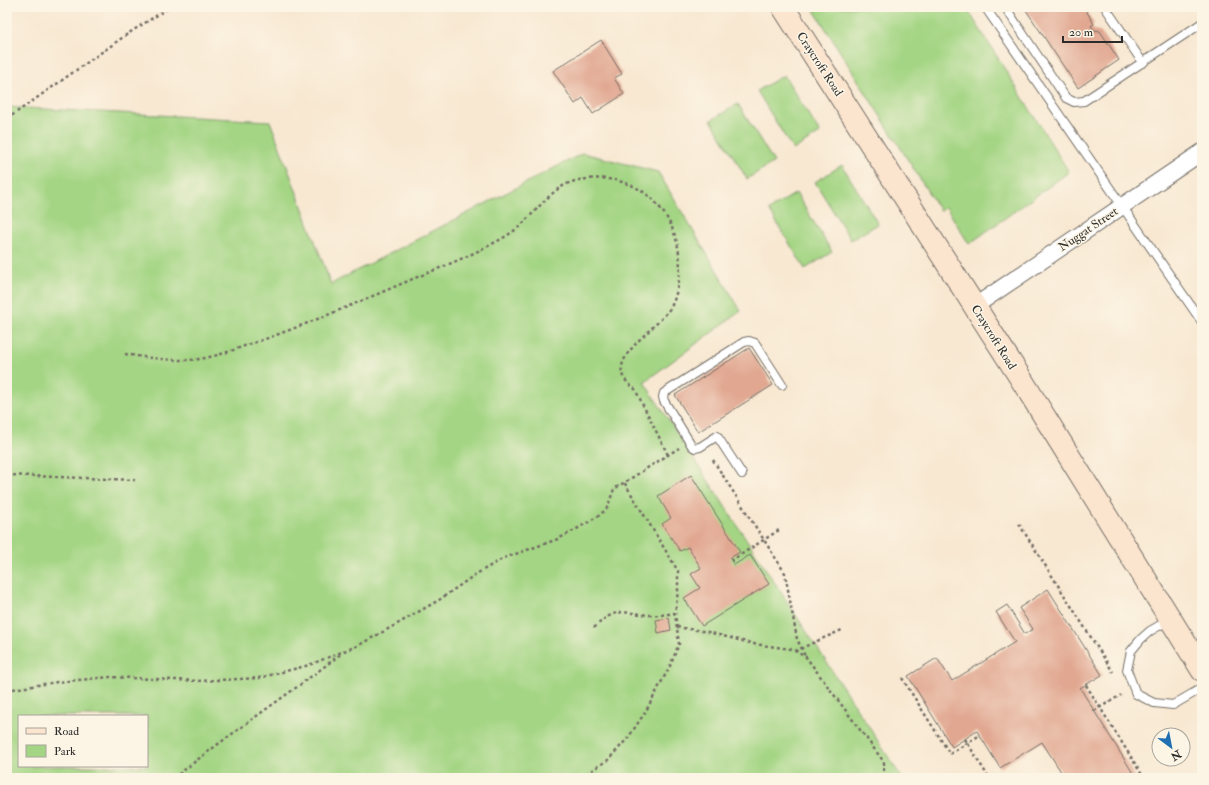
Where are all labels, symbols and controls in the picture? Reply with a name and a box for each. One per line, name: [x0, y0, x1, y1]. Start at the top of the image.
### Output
scale bar: [1063, 18, 1122, 44]
text: 20 m: [1069, 25, 1094, 40]
street label: Craycroft Road: [793, 29, 846, 99]
street label: Nuggat Street: [1056, 204, 1121, 255]
street label: Craycroft Road: [968, 302, 1019, 373]
legend: [18, 715, 148, 767]
text: Road: [54, 724, 79, 739]
north arrow: [1151, 727, 1191, 767]
text: Park: [54, 744, 76, 759]
text: N: [1167, 746, 1185, 764]

